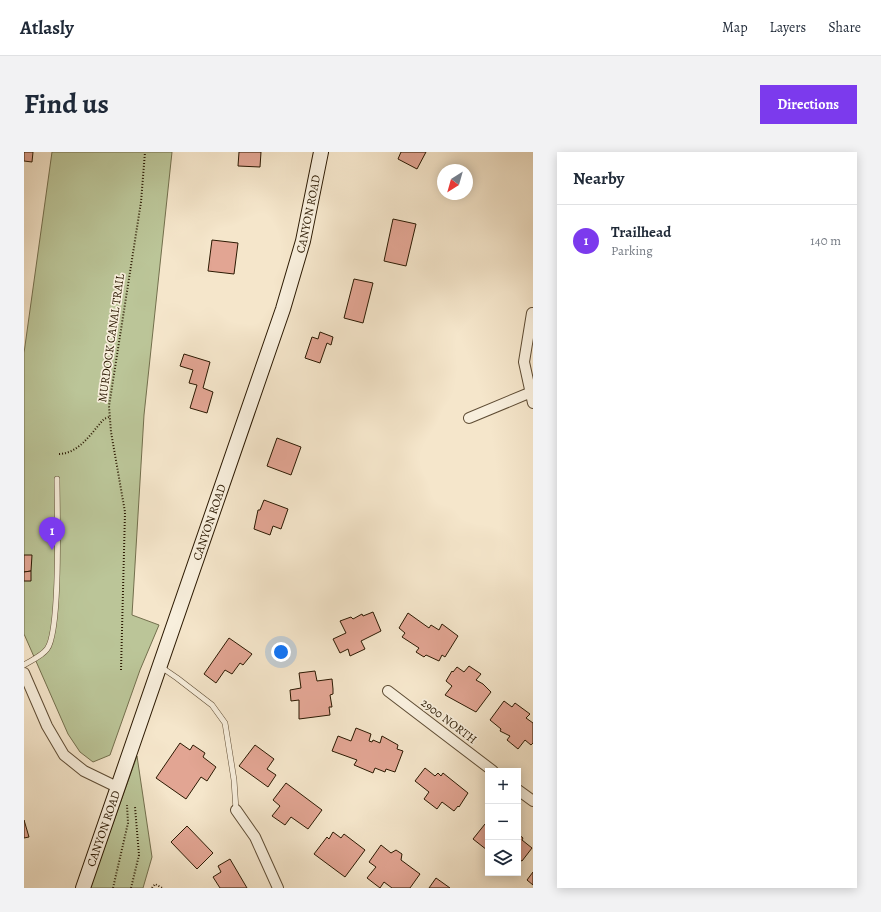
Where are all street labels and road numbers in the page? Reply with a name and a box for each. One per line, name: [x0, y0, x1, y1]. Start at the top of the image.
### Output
street label: CANYON ROAD: [292, 173, 324, 255]
street label: MURDOCK CANAL TRAIL: [94, 272, 128, 403]
street label: CANYON ROAD: [189, 482, 230, 562]
street label: 2900 NORTH: [418, 695, 480, 747]
street label: CANYON ROAD: [83, 788, 124, 869]

